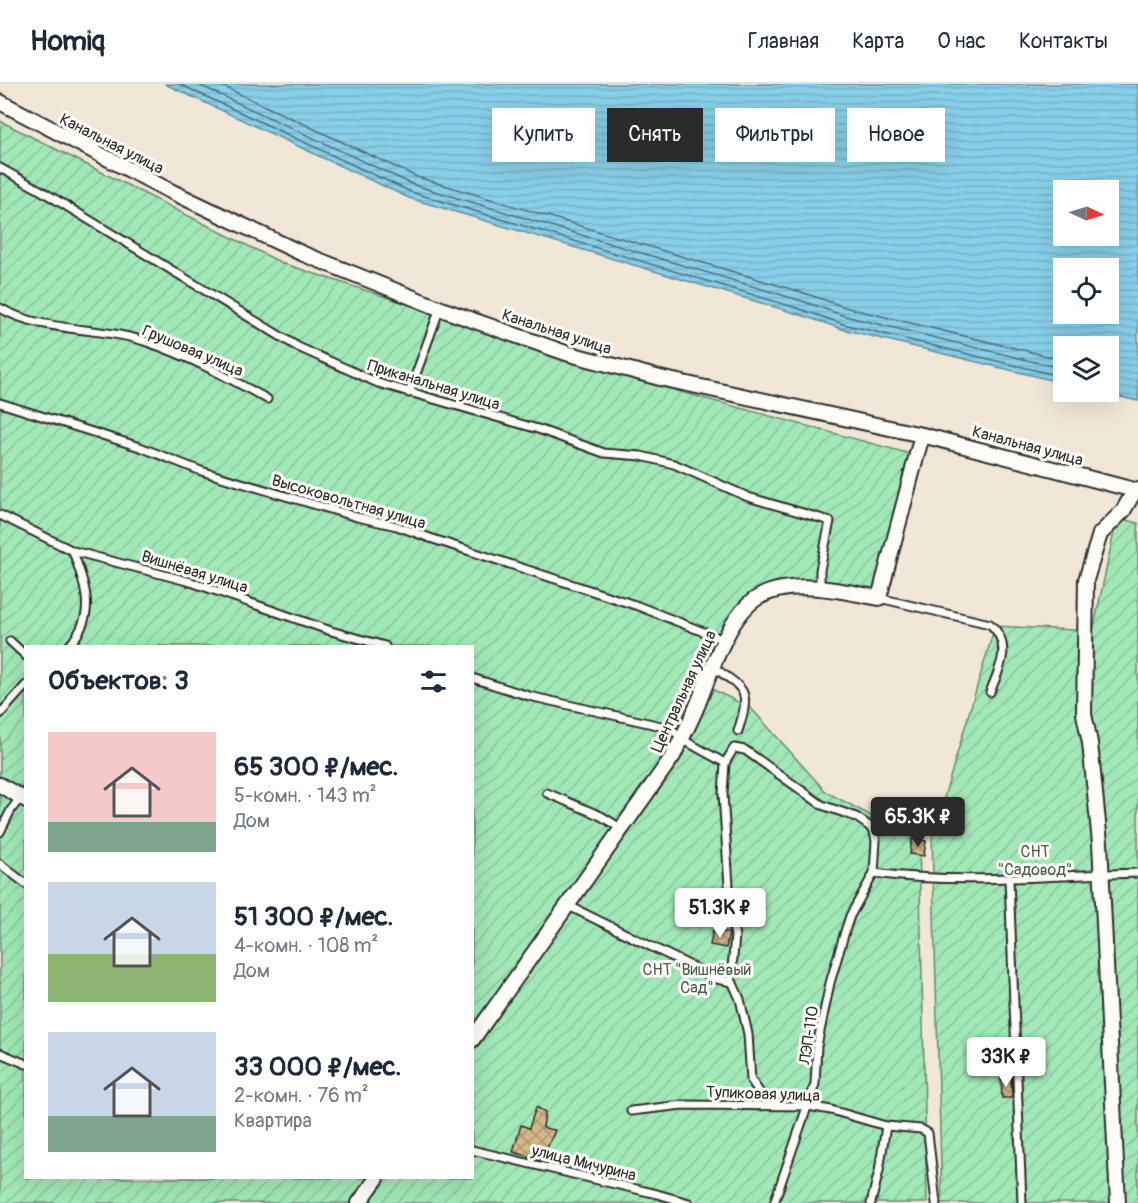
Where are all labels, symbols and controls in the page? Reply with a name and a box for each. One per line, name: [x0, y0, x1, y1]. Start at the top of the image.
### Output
text: Homiq: [30, 24, 105, 59]
text: Главная: [748, 28, 819, 55]
text: Карта: [852, 28, 904, 55]
text: О нас: [937, 28, 986, 55]
text: Контакты: [1019, 28, 1108, 55]
chip: Купить: [492, 108, 595, 162]
chip: Снять: [607, 108, 703, 162]
chip: Фильтры: [715, 108, 835, 162]
chip: Новое: [847, 108, 945, 162]
street label: Канальная улица: [56, 109, 167, 179]
north arrow: [1053, 180, 1119, 246]
map controls: [1053, 180, 1119, 402]
button: locate: [1053, 258, 1119, 324]
street label: Канальная улица: [499, 305, 614, 359]
street label: Грушовая улица: [139, 321, 246, 381]
button: layers: [1053, 336, 1119, 402]
street label: Приканальная улица: [365, 355, 502, 415]
street label: Канальная улица: [970, 422, 1085, 470]
street label: Высоковольтная улица: [269, 470, 428, 534]
street label: Вишнёвая улица: [139, 546, 250, 598]
street label: Центральная улица: [647, 627, 721, 756]
text: Объектов: 3: [48, 665, 189, 697]
icon: filters: [417, 665, 450, 698]
text: 65 300 ₽/мес.: [234, 751, 398, 783]
icon: home: [96, 756, 168, 828]
text: 5-комн. · 143 m²: [234, 783, 377, 808]
pin: 65.3K ₽: [863, 797, 973, 848]
text: 65.3K ₽: [885, 804, 951, 829]
text: Дом: [234, 808, 270, 833]
park label: СНТ "Садовод": [998, 842, 1072, 880]
pin: 51.3K ₽: [665, 888, 775, 939]
text: 51.3K ₽: [689, 895, 751, 920]
text: 51 300 ₽/мес.: [234, 901, 393, 933]
icon: home: [96, 906, 168, 978]
text: 4-комн. · 108 m²: [234, 933, 378, 958]
text: Дом: [234, 958, 270, 983]
park label: СНТ "Вишнёвый Сад": [643, 960, 751, 998]
street label: ЛЭП-110: [795, 1004, 823, 1067]
pin: 33K ₽: [964, 1037, 1048, 1088]
text: 33K ₽: [981, 1044, 1031, 1069]
text: 33 000 ₽/мес.: [234, 1051, 401, 1083]
icon: home: [96, 1056, 168, 1128]
street label: Тупиковая улица: [706, 1082, 820, 1106]
text: 2-комн. · 76 m²: [234, 1083, 369, 1108]
text: Квартира: [234, 1108, 312, 1133]
street label: улица Мичурина: [528, 1140, 638, 1186]

